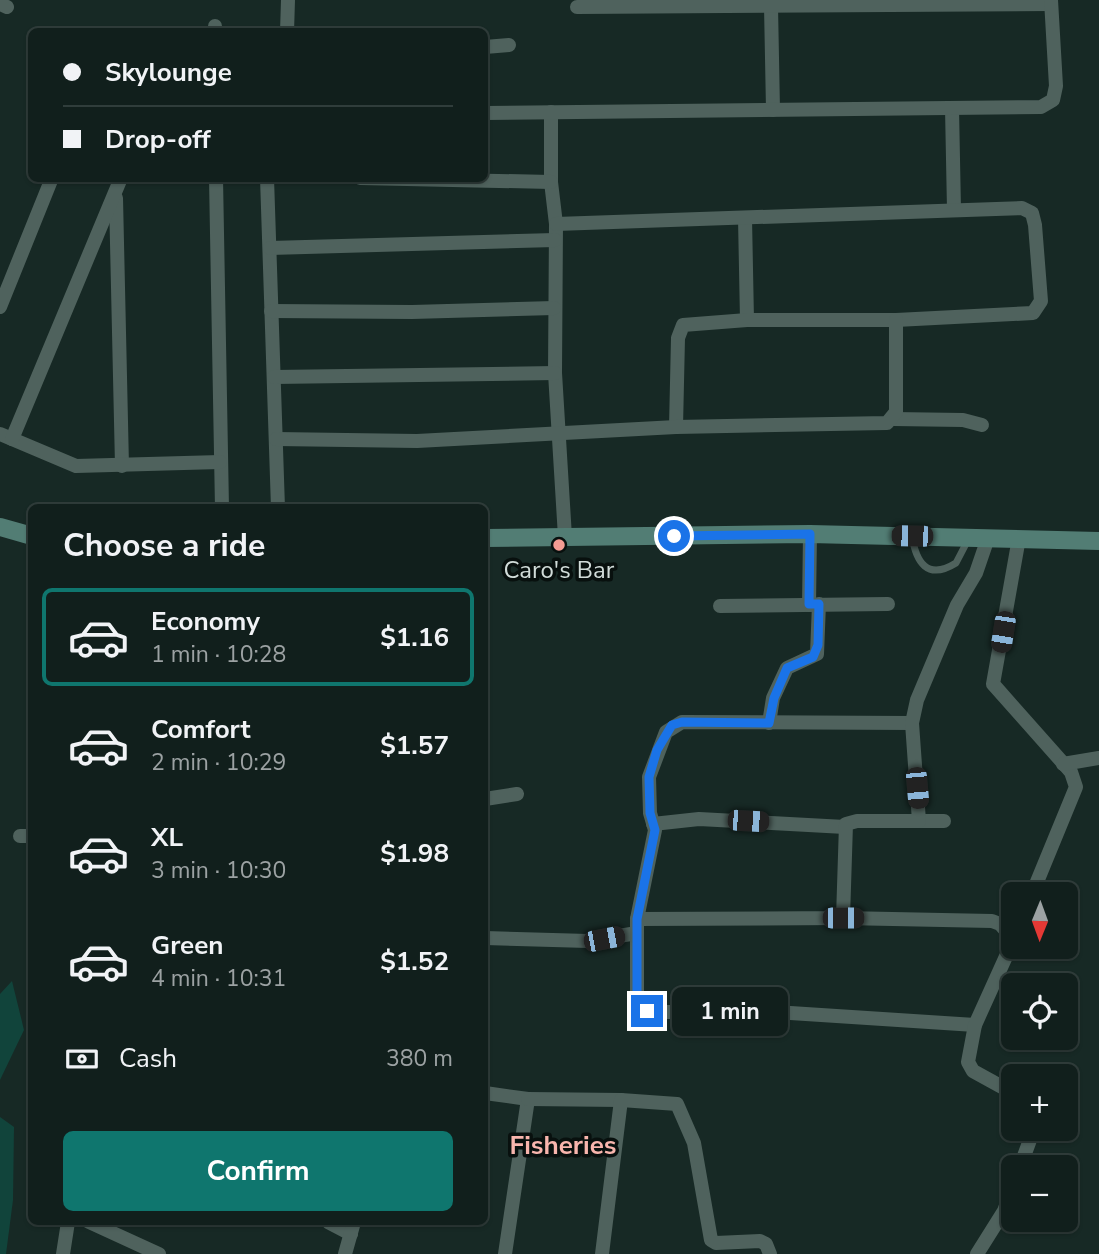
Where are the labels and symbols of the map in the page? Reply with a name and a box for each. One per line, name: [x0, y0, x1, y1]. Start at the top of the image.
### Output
route start: [658, 520, 690, 552]
car: [891, 525, 934, 547]
marker: Caro's Bar: [551, 537, 567, 553]
place label: Caro's Bar: [504, 554, 615, 586]
car: [990, 610, 1017, 654]
car: [905, 766, 930, 810]
car: [727, 809, 770, 833]
north arrow: [1001, 882, 1078, 959]
car: [823, 908, 865, 929]
car: [582, 925, 627, 953]
callout: 1 min: [672, 986, 787, 1036]
route end: [631, 995, 663, 1027]
district label: Fisheries: [510, 1128, 616, 1163]

